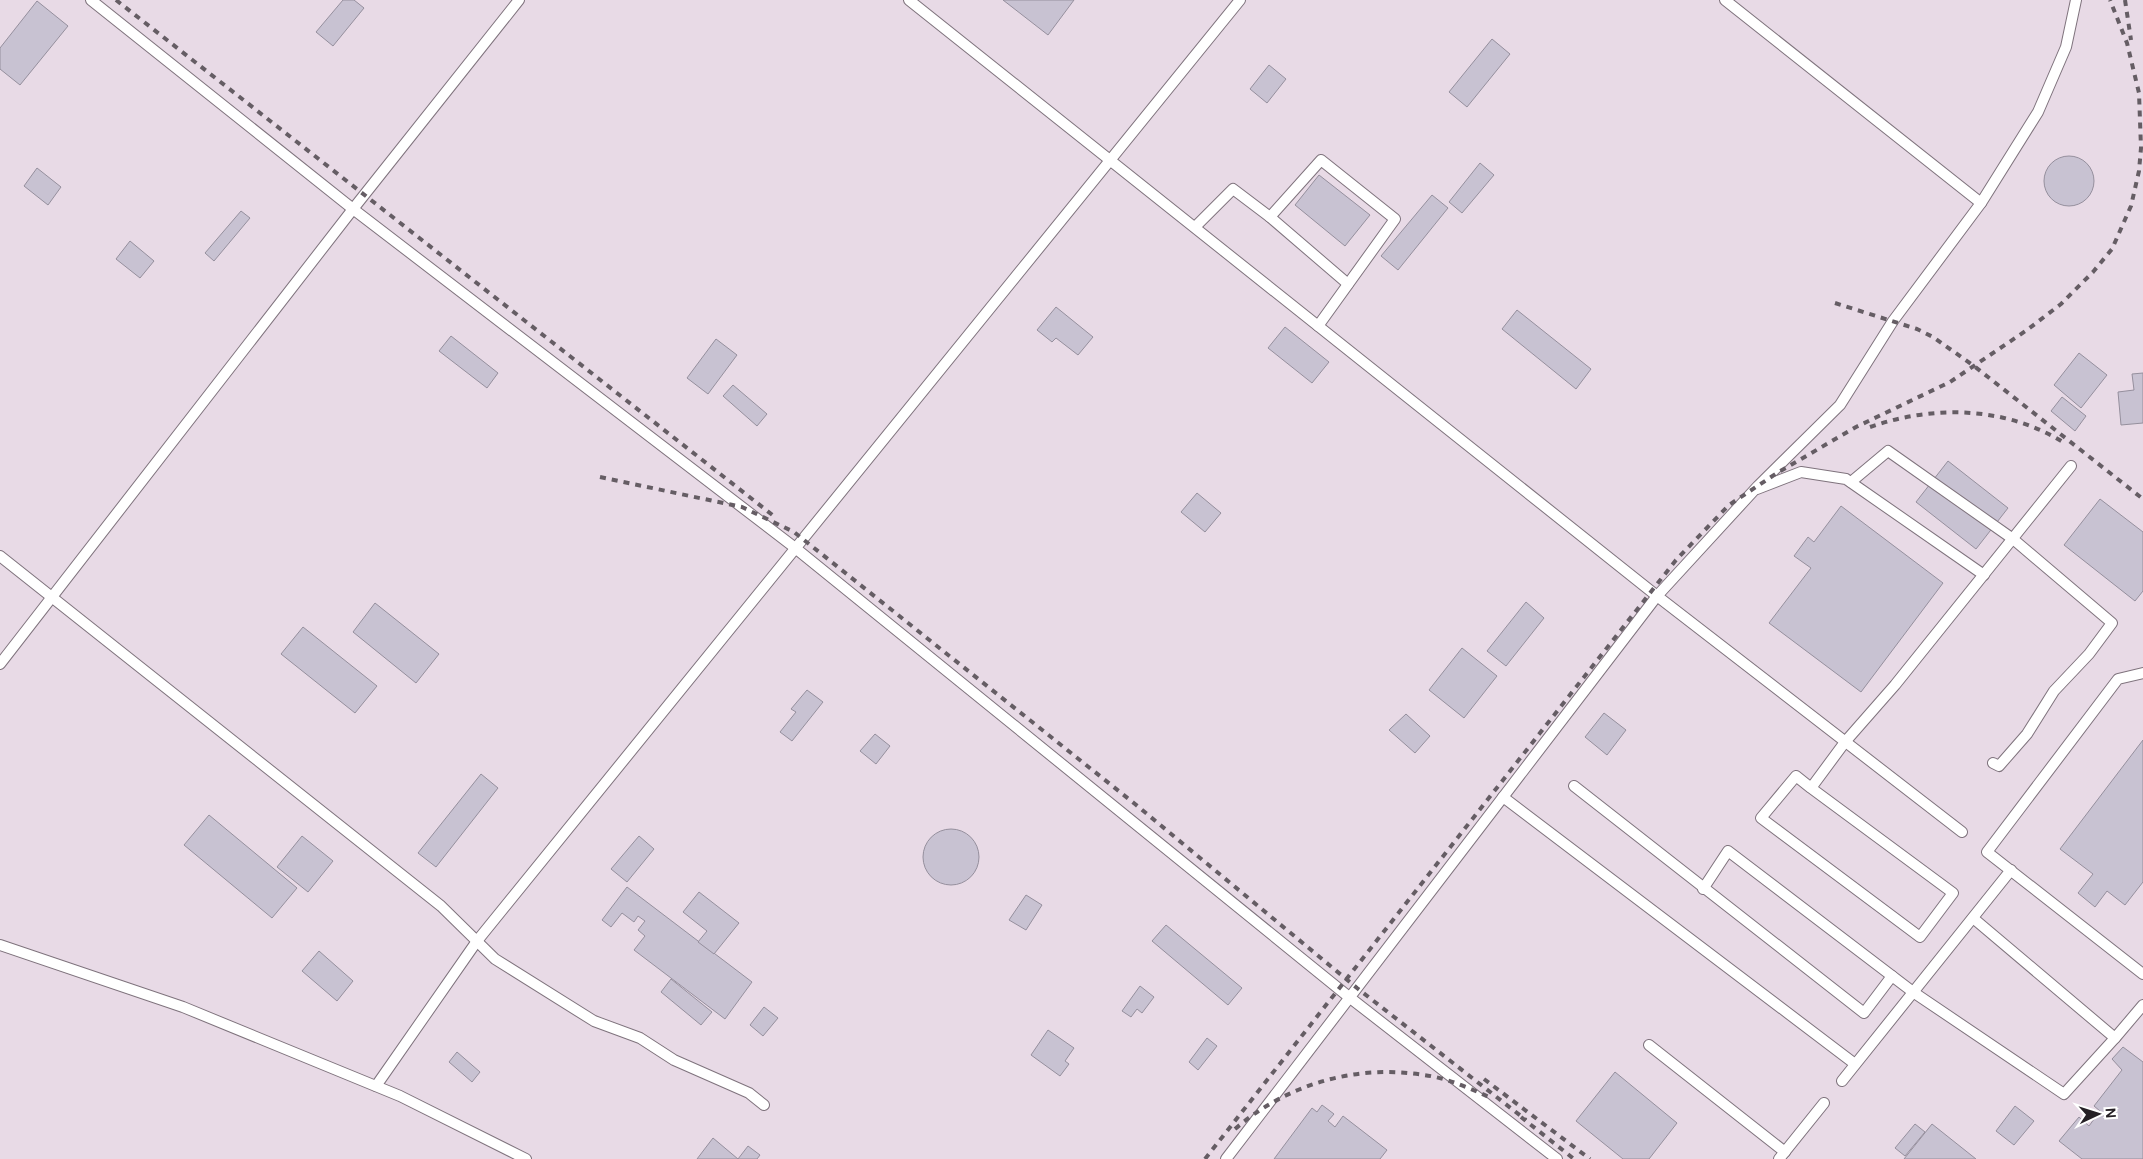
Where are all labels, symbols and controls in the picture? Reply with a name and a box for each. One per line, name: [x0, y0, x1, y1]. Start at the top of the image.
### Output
north arrow: [2073, 1089, 2123, 1139]
text: N: [2102, 1107, 2120, 1119]

